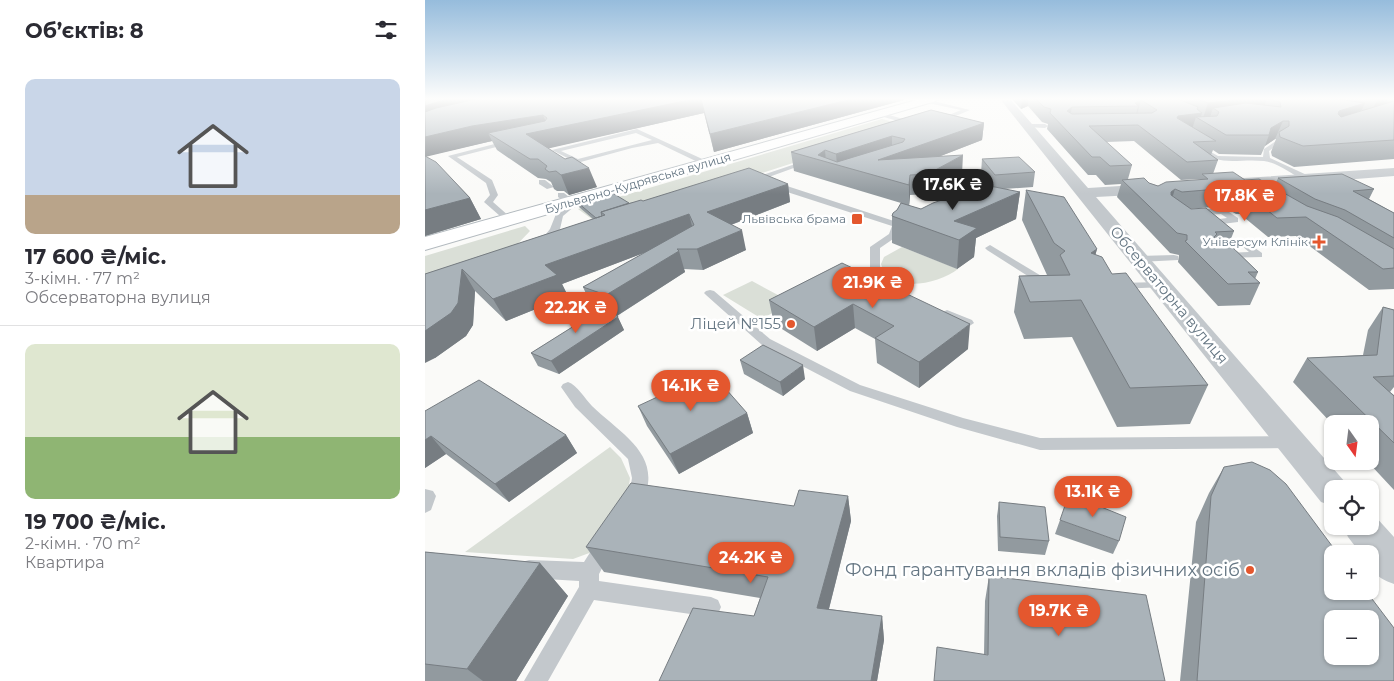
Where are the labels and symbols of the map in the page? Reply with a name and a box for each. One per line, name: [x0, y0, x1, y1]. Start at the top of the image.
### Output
street label: Бульварно-Кудрявська вулиця: [543, 149, 733, 216]
pin: 17.6K ₴: [907, 168, 999, 211]
pin: 17.8K ₴: [1199, 180, 1291, 222]
place label: Львівська брама: [742, 211, 846, 226]
marker: Львівська брама: [850, 212, 864, 226]
street label: Обсерваторна вулиця: [1106, 222, 1233, 367]
place label: Універсум Клінік: [1203, 234, 1308, 249]
marker: Універсум Клінік: [1312, 235, 1326, 249]
pin: 21.9K ₴: [827, 266, 919, 309]
pin: 22.2K ₴: [530, 292, 622, 334]
place label: Ліцей №155: [691, 314, 781, 333]
marker: Ліцей №155: [785, 318, 797, 330]
pin: 14.1K ₴: [645, 370, 737, 412]
north arrow: [1324, 415, 1379, 470]
pin: 13.1K ₴: [1047, 476, 1139, 518]
pin: 24.2K ₴: [705, 542, 797, 584]
place label: Фонд гарантування вкладів фізичних осіб: [845, 559, 1240, 581]
marker: Фонд гарантування вкладів фізичних осіб: [1244, 564, 1256, 576]
pin: 19.7K ₴: [1013, 594, 1105, 637]

